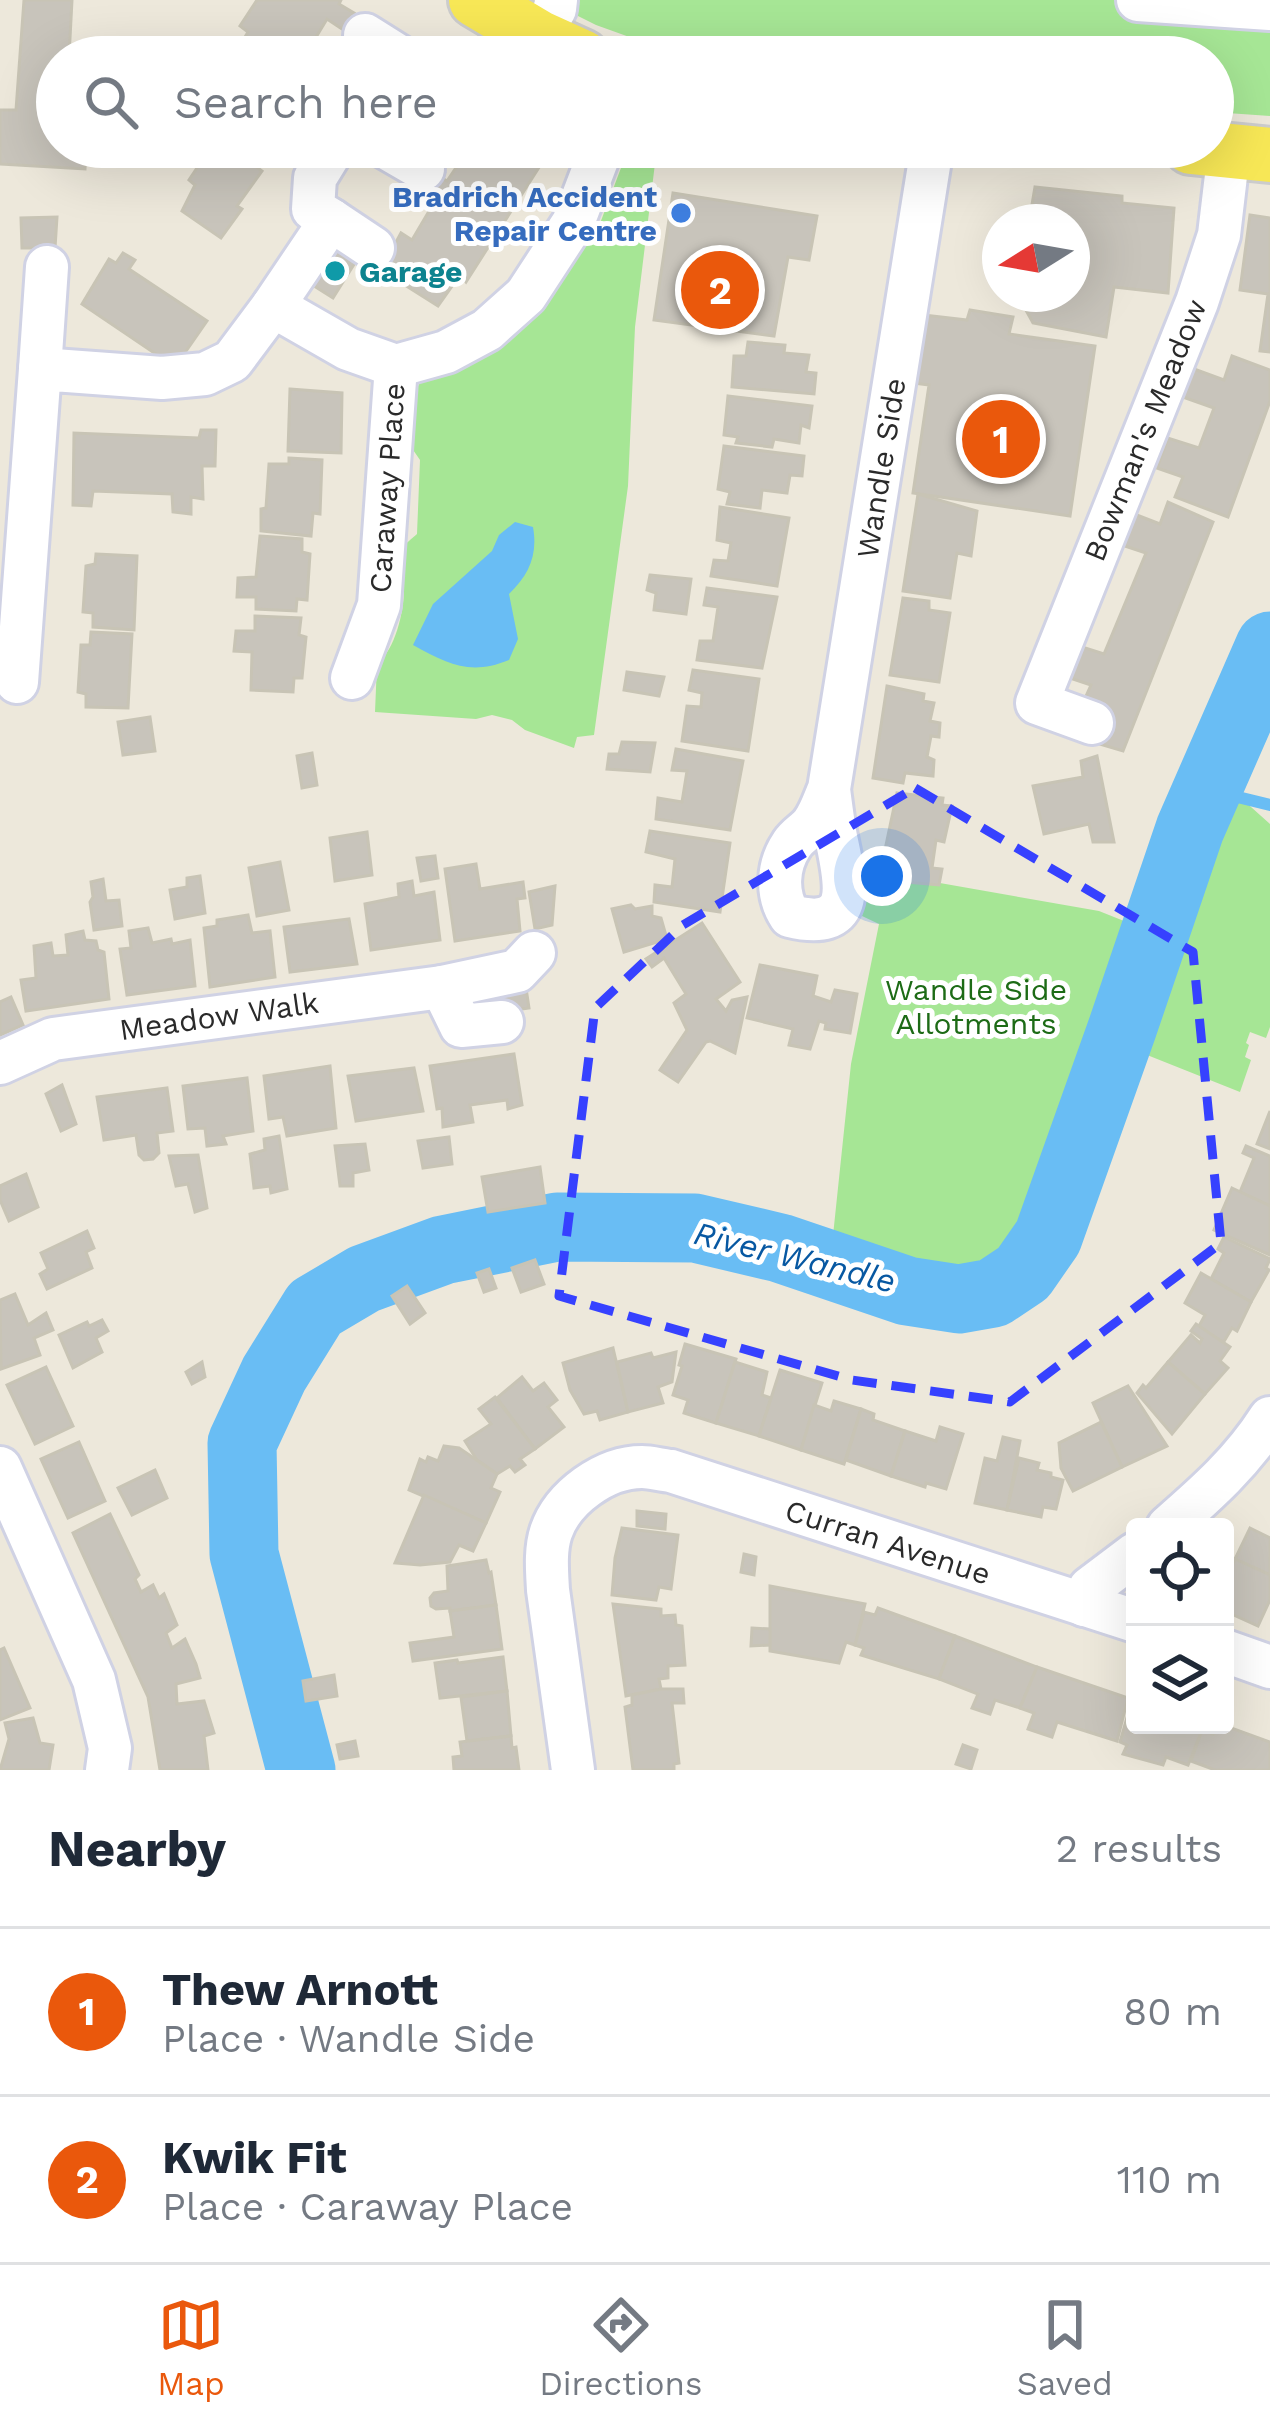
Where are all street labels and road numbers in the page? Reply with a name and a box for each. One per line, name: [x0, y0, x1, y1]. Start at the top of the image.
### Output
street label: Bowman's Meadow: [1076, 294, 1214, 566]
street label: Wandle Side: [849, 375, 913, 561]
street label: Caraway Place: [362, 382, 412, 594]
street label: Meadow Walk: [117, 985, 321, 1047]
street label: Curran Avenue: [781, 1492, 995, 1592]

